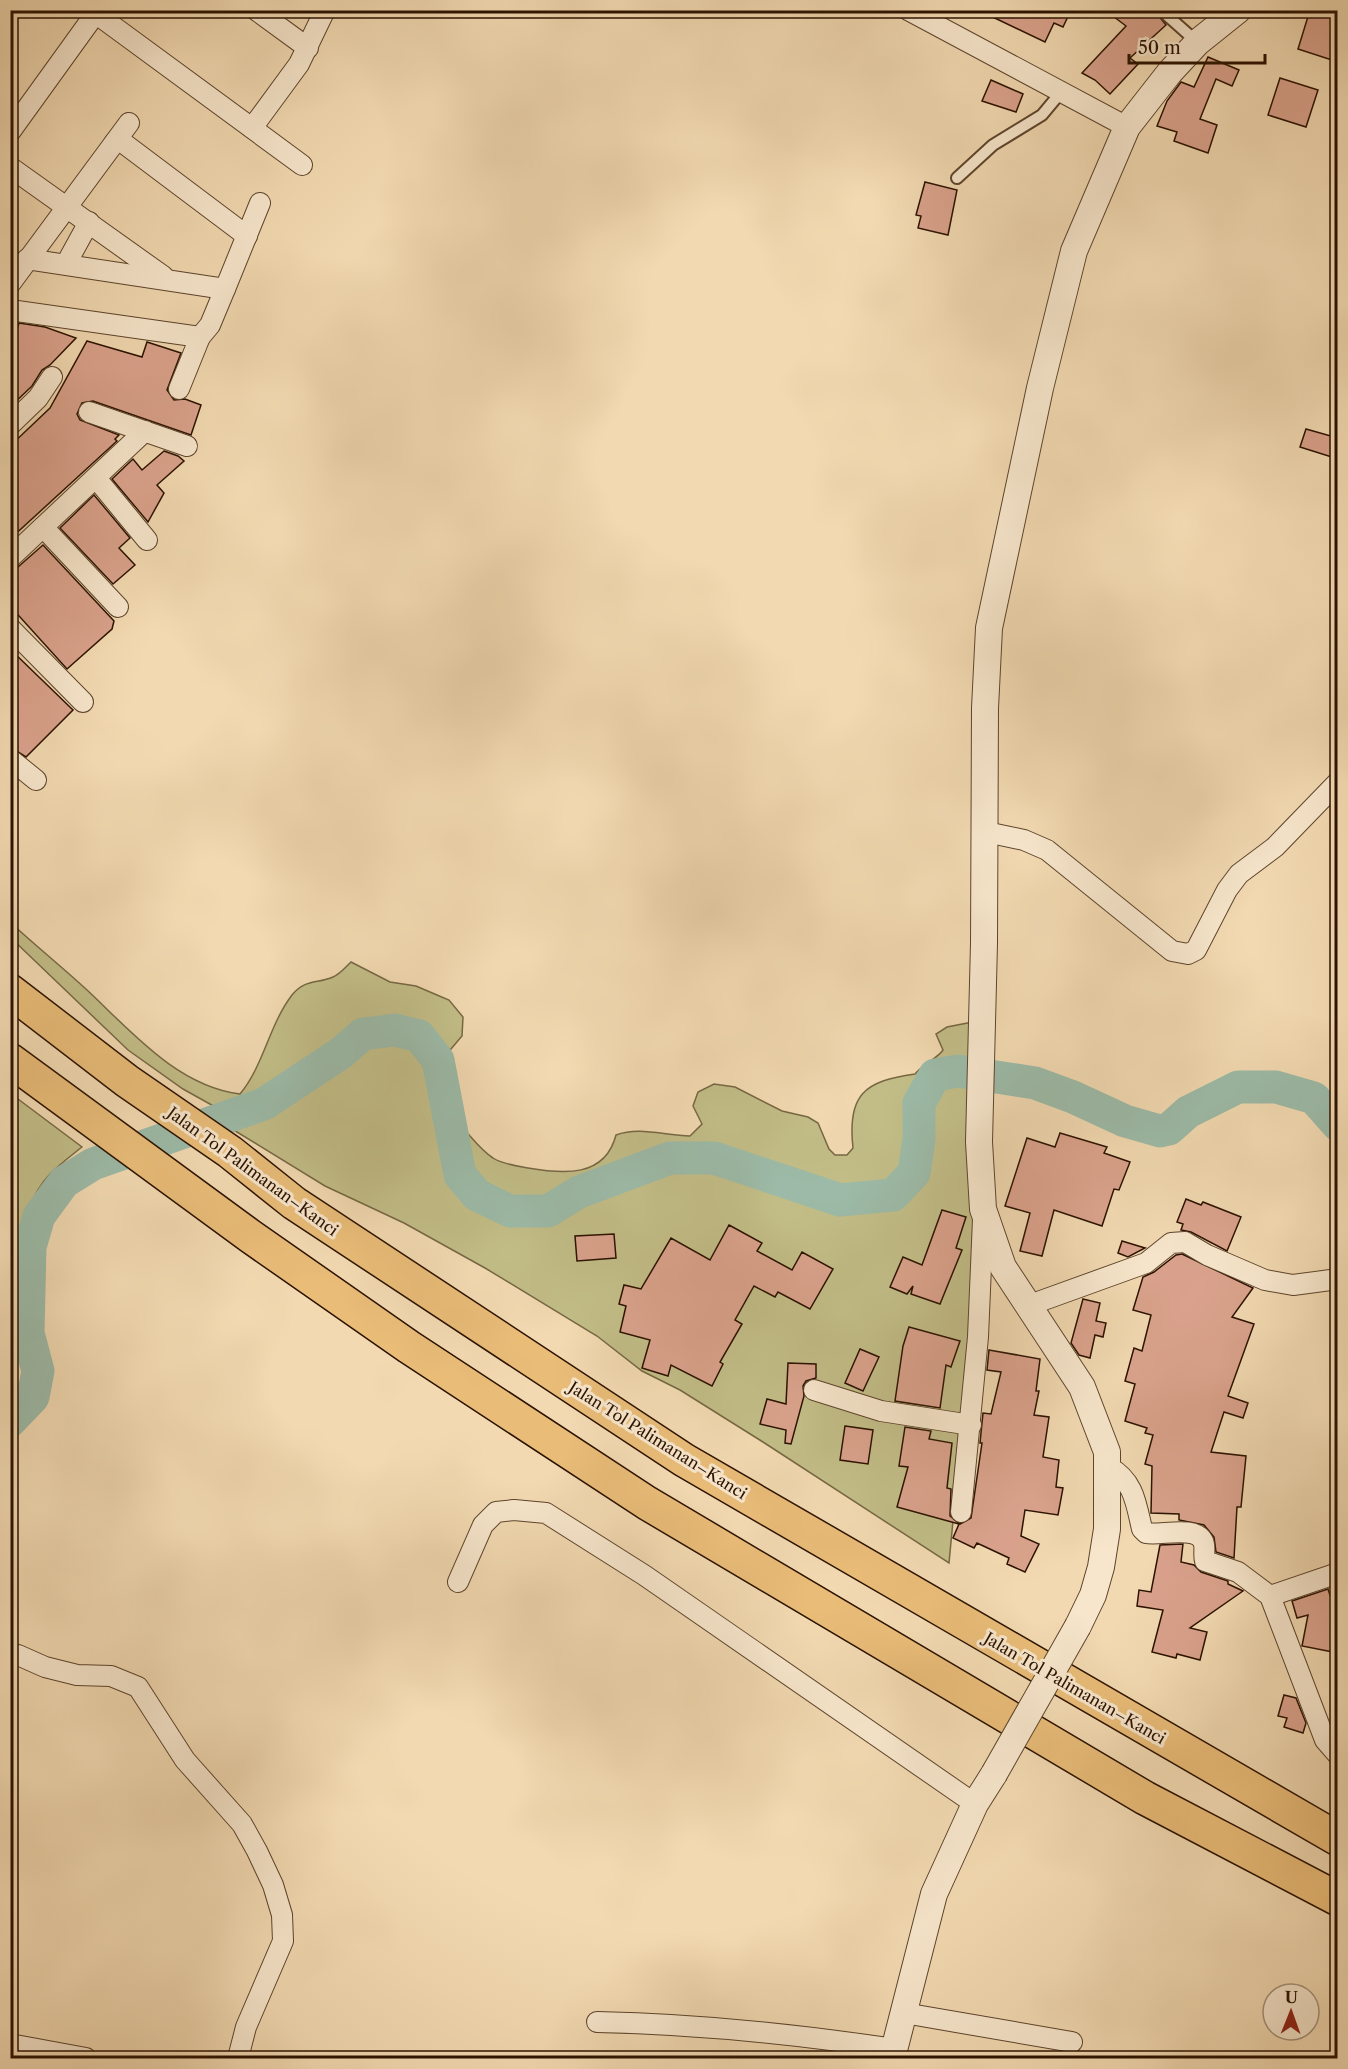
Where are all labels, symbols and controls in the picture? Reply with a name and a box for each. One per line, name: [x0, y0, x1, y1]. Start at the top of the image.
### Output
scale bar: [1129, 27, 1266, 65]
text: 50 m: [1138, 37, 1181, 59]
street label: Jalan Tol Palimanan–Kanci: [161, 1100, 342, 1240]
street label: Jalan Tol Palimanan–Kanci: [563, 1375, 751, 1503]
street label: Jalan Tol Palimanan–Kanci: [978, 1626, 1169, 1748]
north arrow: [1261, 1982, 1321, 2042]
text: U: [1285, 1987, 1298, 2007]

